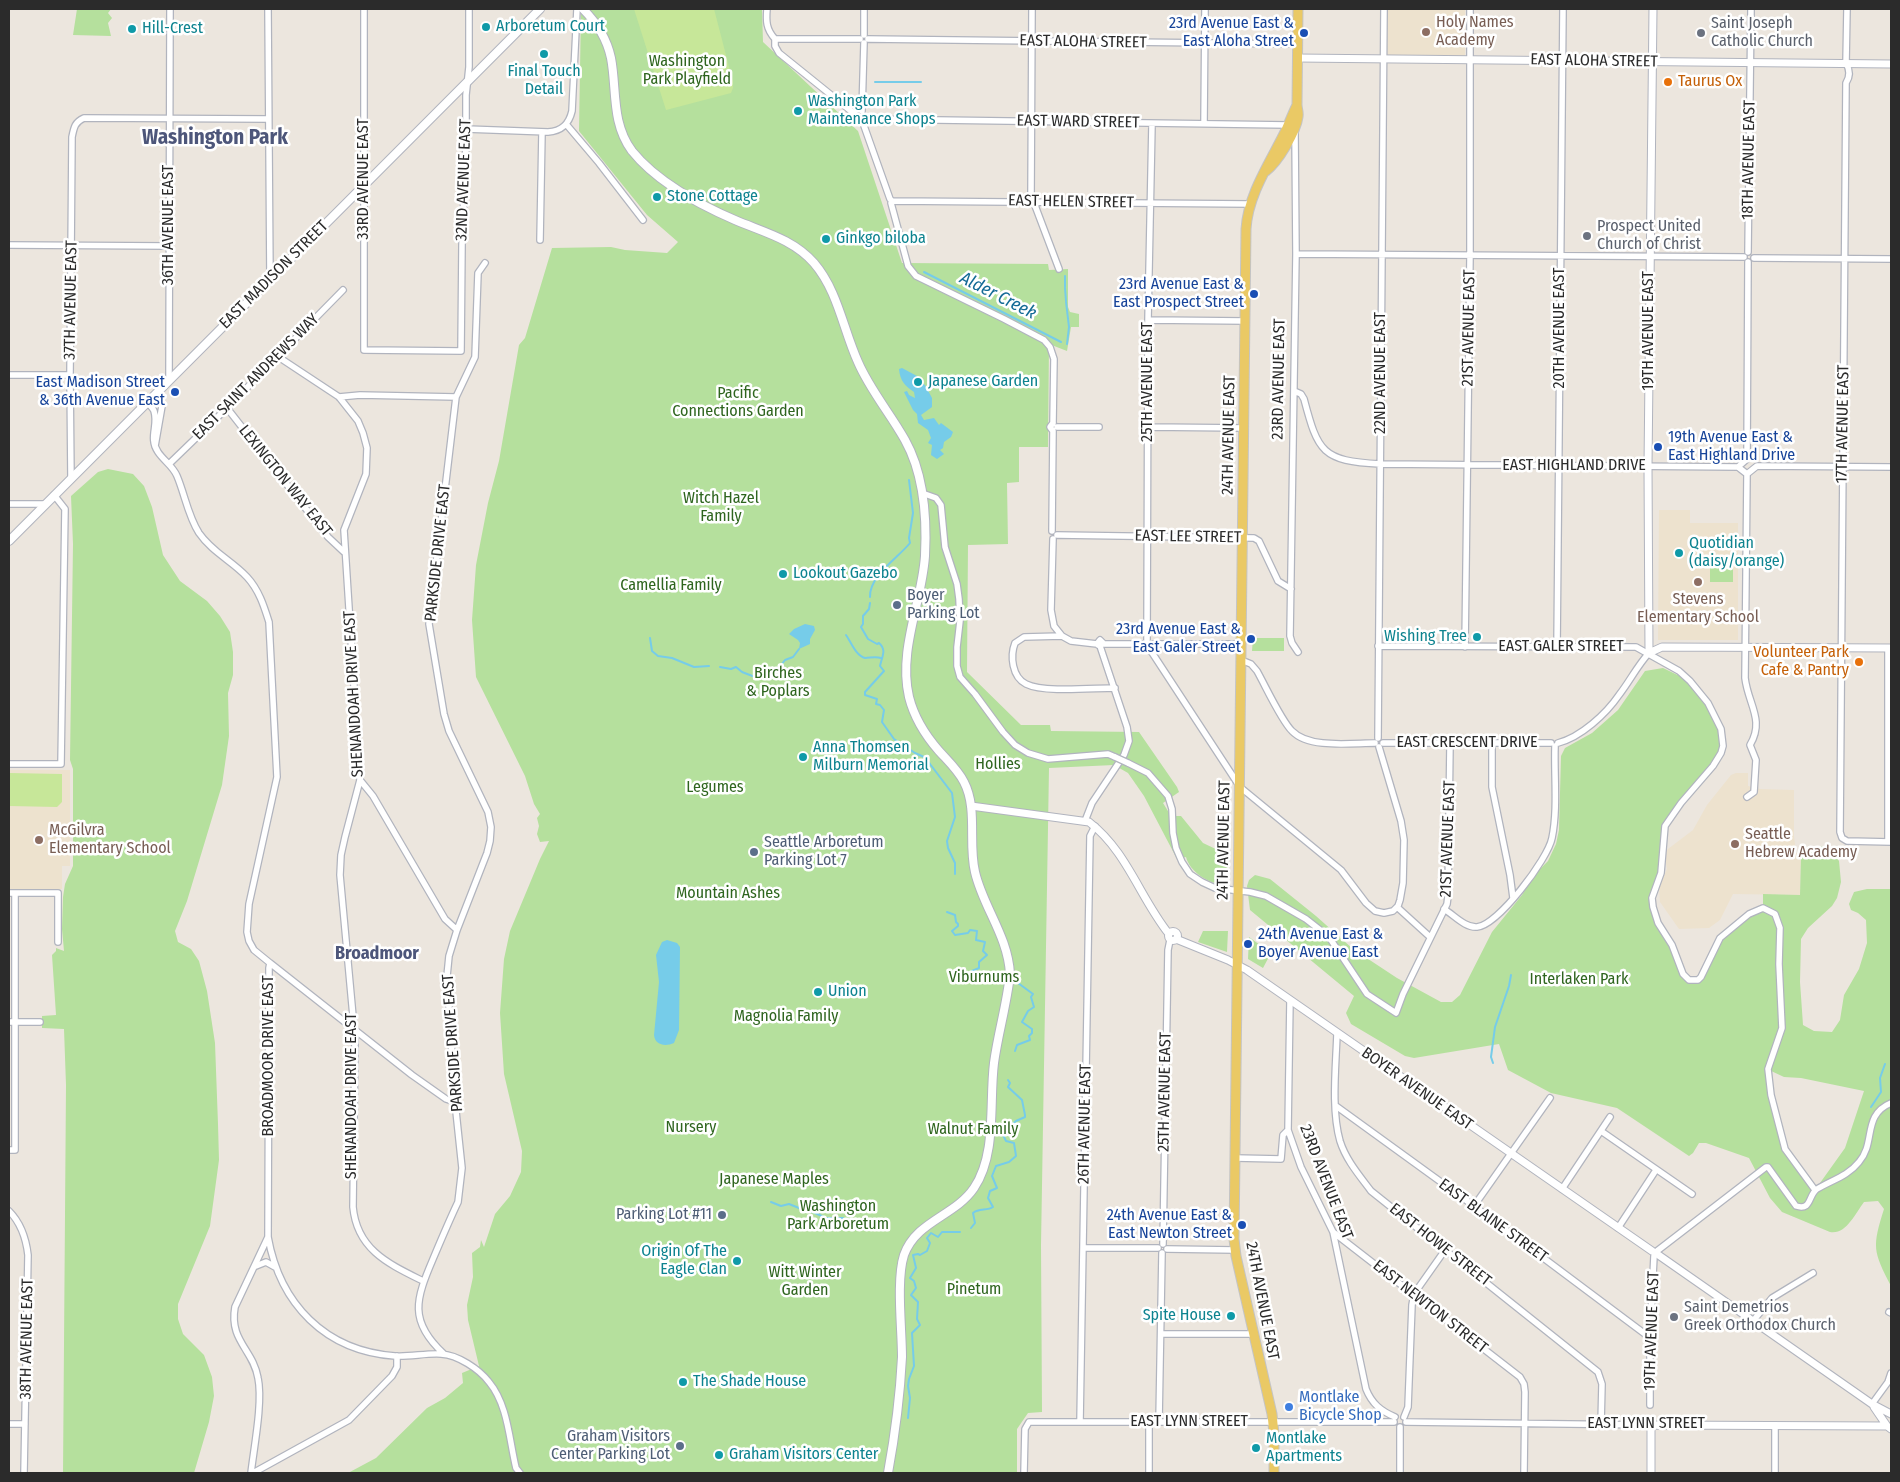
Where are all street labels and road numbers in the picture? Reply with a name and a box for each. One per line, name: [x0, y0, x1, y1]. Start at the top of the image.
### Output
street label: EAST ALOHA STREET: [1019, 31, 1147, 53]
street label: EAST ALOHA STREET: [1530, 50, 1658, 72]
street label: 18TH AVENUE EAST: [1738, 100, 1760, 220]
street label: EAST WARD STREET: [1016, 111, 1140, 133]
street label: 33RD AVENUE EAST: [354, 118, 374, 240]
street label: 32ND AVENUE EAST: [452, 119, 476, 241]
street label: 36TH AVENUE EAST: [159, 165, 179, 285]
street label: EAST HELEN STREET: [1008, 191, 1134, 213]
street label: EAST MADISON STREET: [216, 217, 332, 333]
street label: 37TH AVENUE EAST: [60, 240, 82, 360]
street label: 20TH AVENUE EAST: [1550, 268, 1570, 388]
street label: 21ST AVENUE EAST: [1458, 269, 1480, 387]
street label: 19TH AVENUE EAST: [1639, 271, 1659, 391]
street label: EAST SAINT ANDREWS WAY: [189, 310, 323, 444]
street label: 22ND AVENUE EAST: [1371, 312, 1391, 434]
street label: 23RD AVENUE EAST: [1268, 318, 1290, 440]
street label: 25TH AVENUE EAST: [1138, 322, 1158, 442]
street label: 17TH AVENUE EAST: [1832, 364, 1854, 484]
street label: 24TH AVENUE EAST: [1218, 375, 1240, 495]
street label: LEXINGTON WAY EAST: [234, 421, 336, 541]
street label: EAST HIGHLAND DRIVE: [1502, 456, 1646, 476]
street label: PARKSIDE DRIVE EAST: [421, 483, 455, 623]
street label: EAST LEE STREET: [1135, 526, 1241, 548]
street label: SHENANDOAH DRIVE EAST: [340, 610, 368, 778]
street label: EAST GALER STREET: [1498, 637, 1624, 657]
street label: EAST CRESCENT DRIVE: [1396, 733, 1538, 753]
street label: 24TH AVENUE EAST: [1213, 780, 1235, 900]
street label: 21ST AVENUE EAST: [1436, 780, 1460, 898]
street label: PARKSIDE DRIVE EAST: [439, 973, 467, 1113]
street label: BROADMOOR DRIVE EAST: [259, 975, 279, 1137]
street label: SHENANDOAH DRIVE EAST: [342, 1013, 362, 1179]
street label: 25TH AVENUE EAST: [1154, 1032, 1176, 1152]
street label: BOYER AVENUE EAST: [1358, 1043, 1476, 1135]
street label: 26TH AVENUE EAST: [1074, 1064, 1096, 1184]
street label: 23RD AVENUE EAST: [1295, 1122, 1357, 1242]
street label: EAST BLAINE STREET: [1435, 1175, 1551, 1267]
street label: EAST HOWE STREET: [1385, 1199, 1495, 1291]
street label: 24TH AVENUE EAST: [1241, 1240, 1283, 1362]
street label: EAST NEWTON STREET: [1369, 1256, 1491, 1358]
street label: 19TH AVENUE EAST: [1640, 1271, 1664, 1391]
street label: 38TH AVENUE EAST: [16, 1278, 38, 1400]
street label: EAST LYNN STREET: [1130, 1412, 1248, 1432]
street label: EAST LYNN STREET: [1587, 1414, 1705, 1434]

